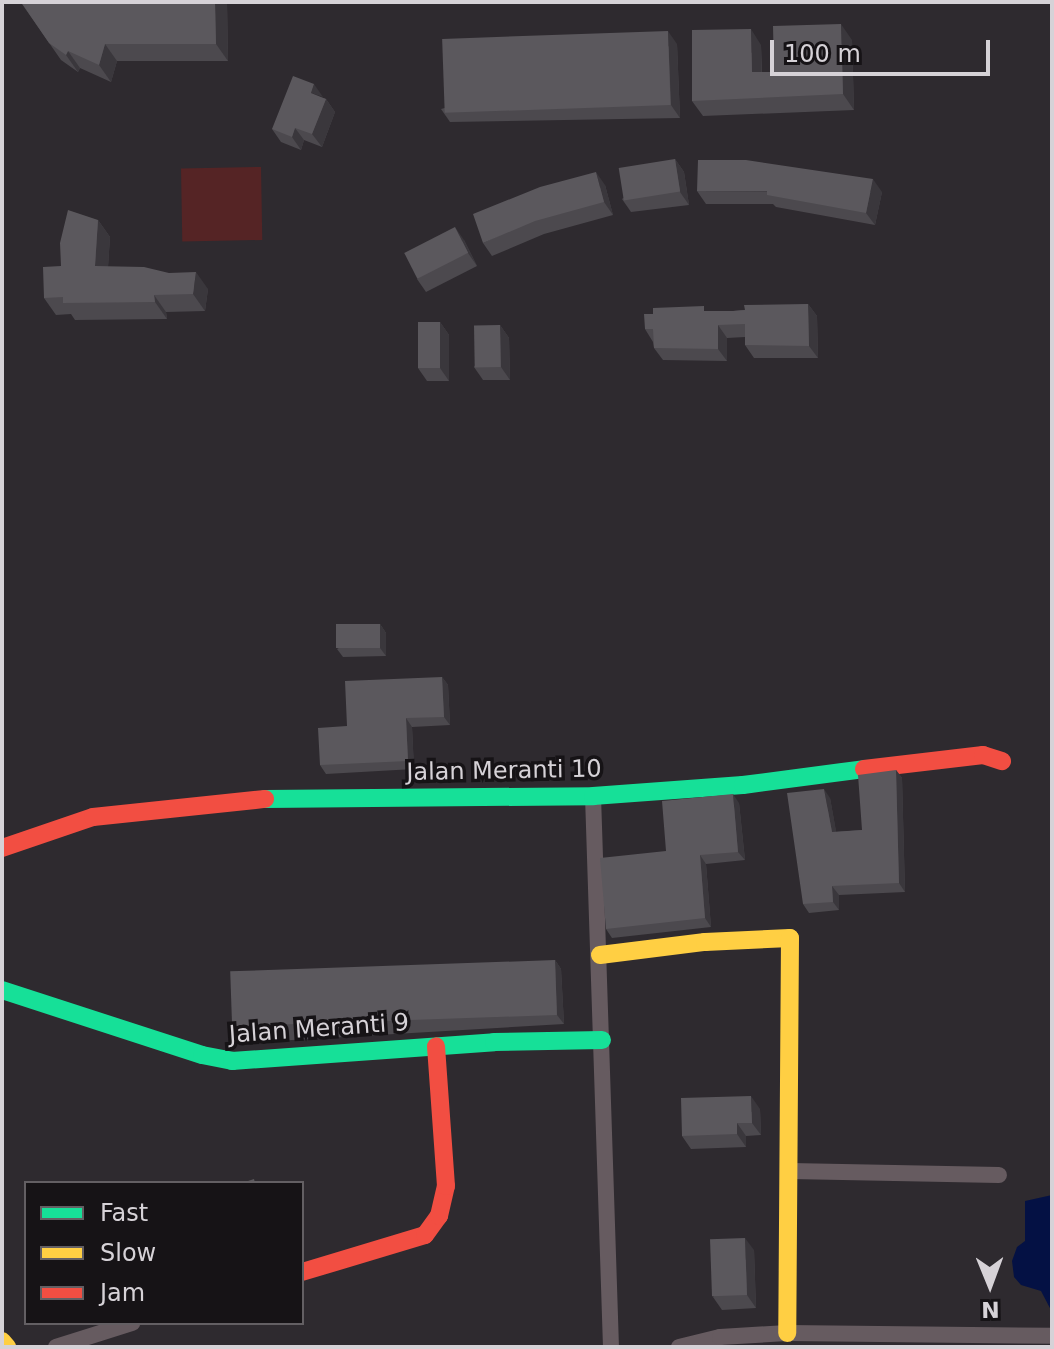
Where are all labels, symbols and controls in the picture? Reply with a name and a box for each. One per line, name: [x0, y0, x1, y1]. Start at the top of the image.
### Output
scale bar: [774, 24, 994, 74]
text: 100 m: [784, 40, 861, 68]
street label: Jalan Meranti 10: [406, 755, 602, 787]
street label: Jalan Meranti 9: [228, 1008, 410, 1050]
legend: [24, 1181, 304, 1325]
text: Fast: [100, 1199, 148, 1227]
text: Slow: [100, 1239, 156, 1267]
north arrow: [950, 1245, 1030, 1325]
text: Jam: [100, 1279, 145, 1307]
text: N: [981, 1297, 1000, 1322]

